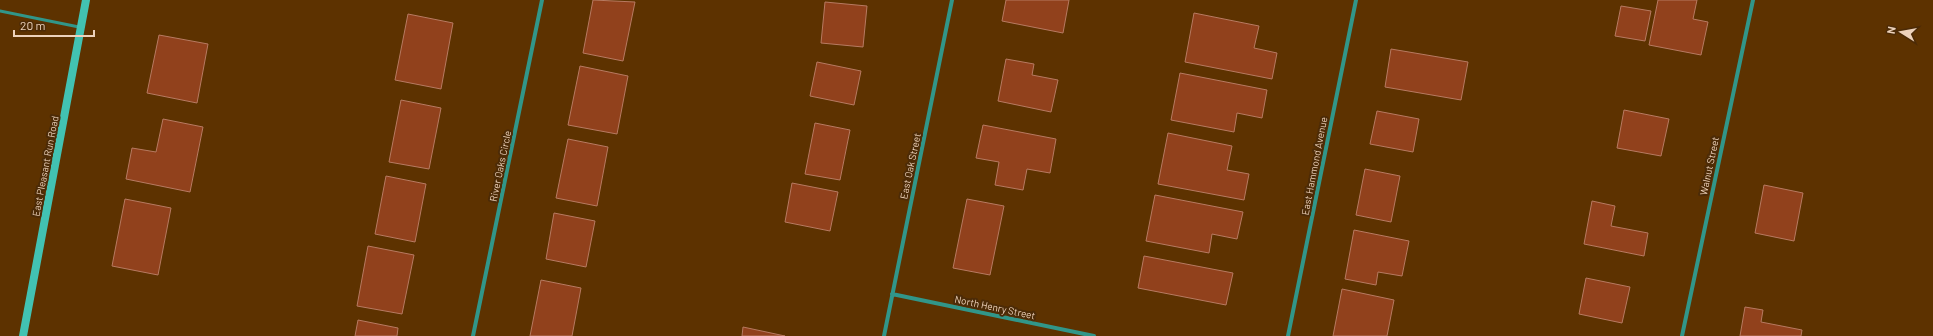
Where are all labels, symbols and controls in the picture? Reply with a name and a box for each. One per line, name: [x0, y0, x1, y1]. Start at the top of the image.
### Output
scale bar: [14, 12, 94, 38]
north arrow: [1881, 12, 1921, 52]
text: 20 m: [20, 18, 46, 32]
text: N: [1884, 25, 1898, 35]
street label: East Pleasant Run Road: [29, 115, 61, 217]
street label: East Hammond Avenue: [1299, 116, 1329, 216]
street label: River Oaks Circle: [487, 129, 513, 203]
street label: East Oak Street: [897, 132, 923, 200]
street label: Walnut Street: [1697, 135, 1721, 196]
street label: North Henry Street: [954, 293, 1037, 321]

